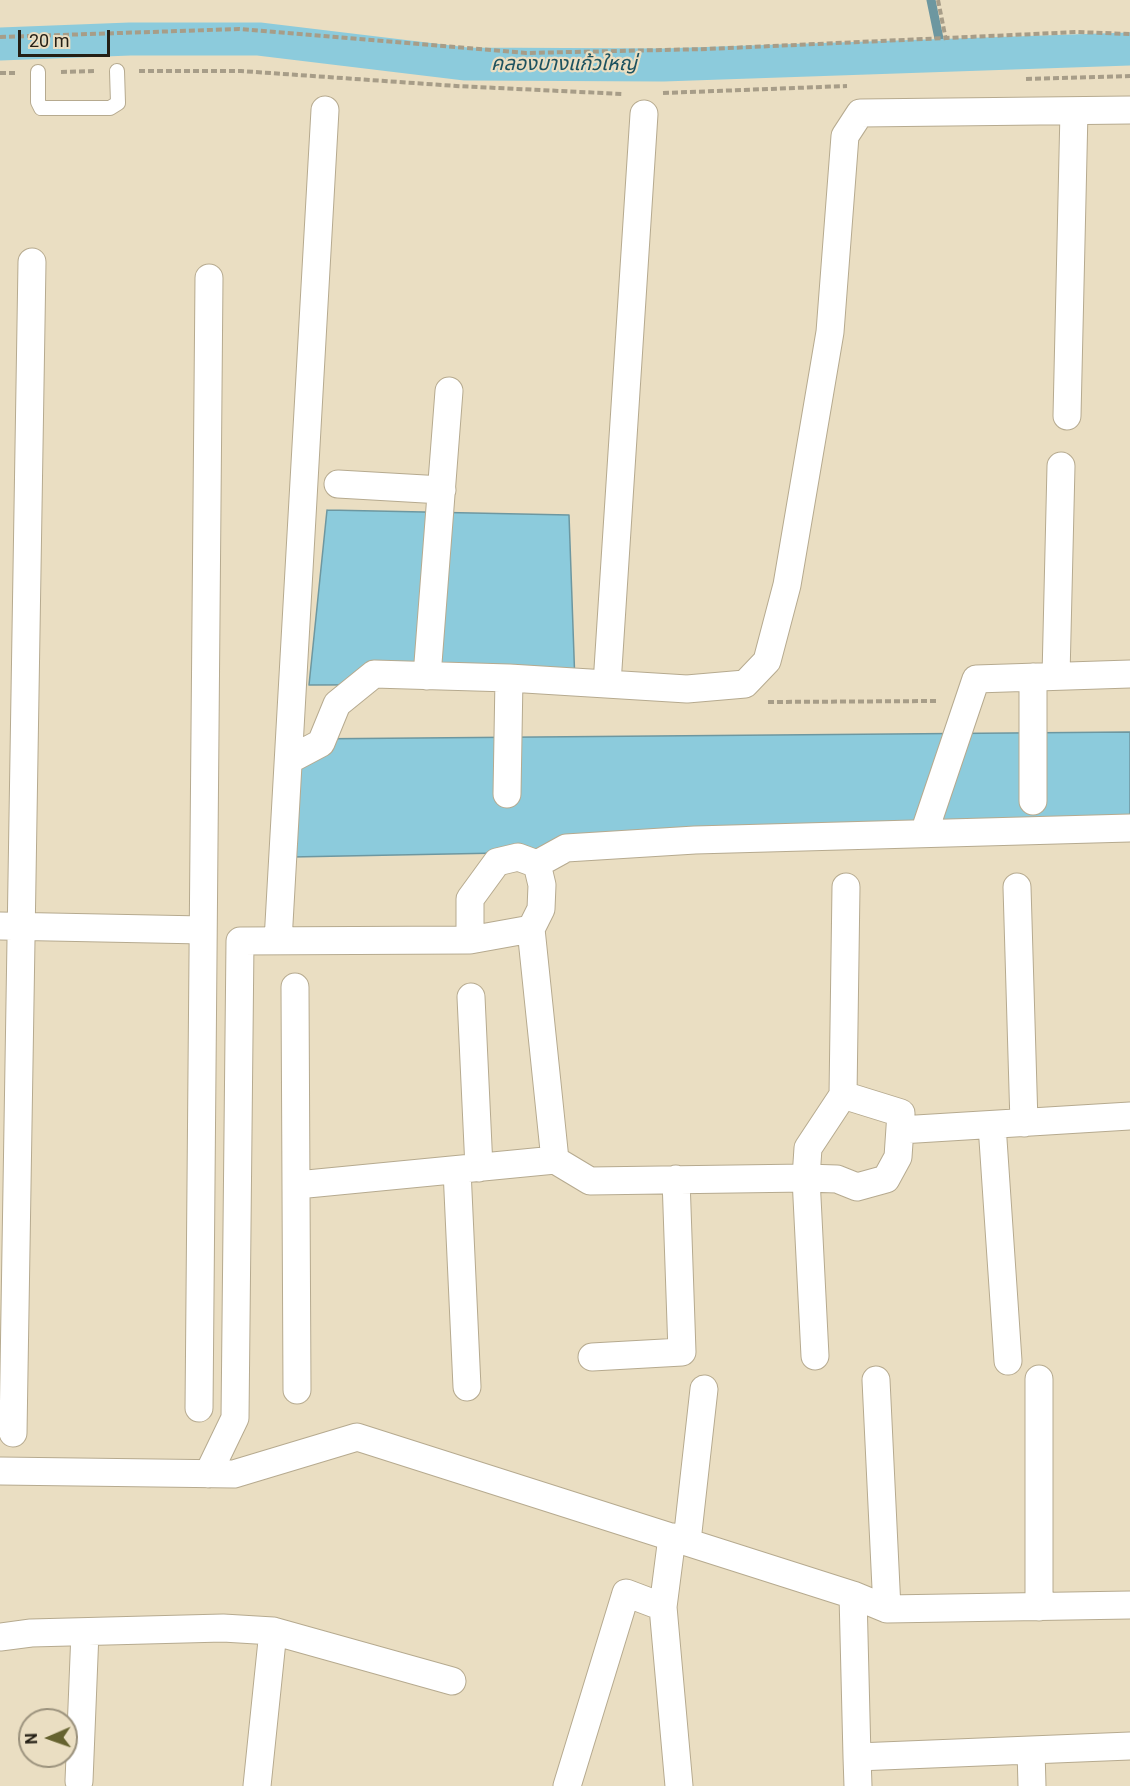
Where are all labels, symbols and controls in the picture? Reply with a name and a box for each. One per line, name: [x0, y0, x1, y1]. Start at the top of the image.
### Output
scale bar: [21, 18, 112, 56]
text: 20 m: [29, 30, 69, 51]
water label: คลองบางแก้วใหญ่: [491, 53, 637, 77]
north arrow: [18, 1708, 78, 1768]
text: N: [22, 1733, 41, 1745]

